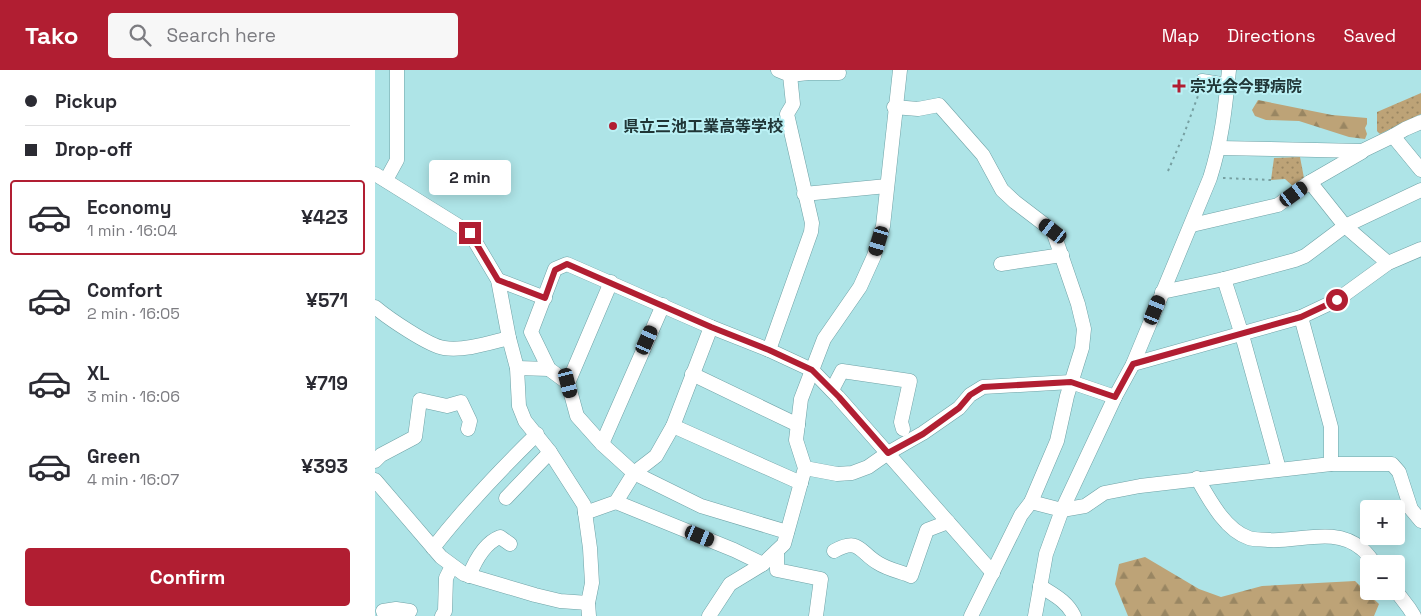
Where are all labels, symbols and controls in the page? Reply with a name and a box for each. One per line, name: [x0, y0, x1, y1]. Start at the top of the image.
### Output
search box: [108, 13, 458, 58]
text: Tako: [25, 20, 78, 51]
icon: search: [126, 21, 154, 49]
text: Search here: [166, 23, 276, 48]
text: Map: [1162, 24, 1199, 47]
text: Directions: [1227, 24, 1316, 47]
text: Saved: [1344, 24, 1396, 47]
place label: 宗光会今野病院: [1190, 76, 1302, 97]
marker: 宗光会今野病院: [1172, 79, 1186, 93]
text: Pickup: [55, 89, 117, 114]
place label: 県立三池工業高等学校: [623, 116, 783, 137]
marker: 県立三池工業高等学校: [607, 120, 619, 132]
text: Drop-off: [55, 137, 133, 162]
callout: 2 min: [429, 160, 511, 196]
text: 2 min: [449, 167, 491, 188]
car: [1277, 179, 1310, 209]
icon: car: [27, 195, 72, 240]
text: Economy: [87, 195, 171, 220]
text: ¥423: [301, 205, 348, 230]
car: [1036, 216, 1069, 246]
text: 1 min · 16:04: [87, 220, 177, 241]
route end: [459, 222, 481, 244]
car: [867, 224, 890, 258]
icon: car: [27, 278, 72, 323]
text: Comfort: [87, 278, 163, 303]
text: ¥571: [306, 288, 348, 313]
route start: [1326, 289, 1348, 311]
car: [1142, 293, 1167, 327]
text: 2 min · 16:05: [87, 303, 180, 324]
car: [634, 323, 659, 357]
icon: car: [27, 361, 72, 406]
text: XL: [87, 361, 110, 386]
car: [557, 367, 578, 399]
text: ¥719: [306, 371, 348, 396]
text: 3 min · 16:06: [87, 386, 180, 407]
icon: car: [27, 444, 72, 489]
text: Green: [87, 444, 140, 469]
text: ¥393: [301, 454, 348, 479]
text: 4 min · 16:07: [87, 469, 179, 490]
map controls: [1360, 500, 1405, 600]
button: +: [1360, 500, 1405, 545]
car: [683, 523, 716, 549]
button: Confirm: [25, 548, 350, 606]
button: −: [1360, 555, 1405, 600]

